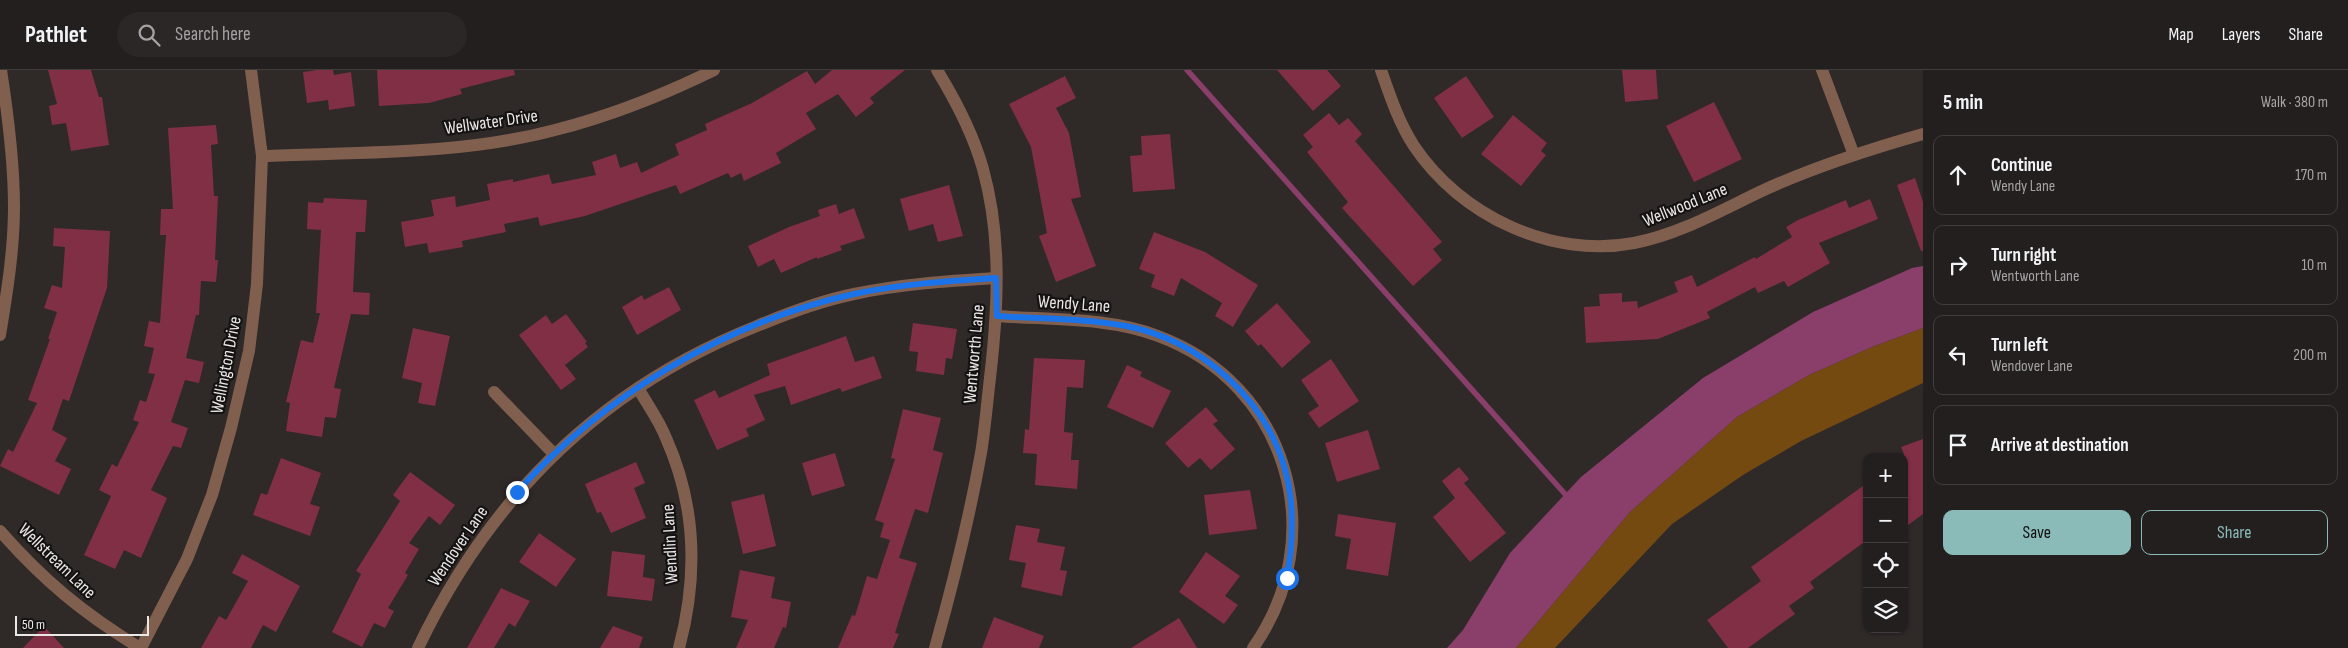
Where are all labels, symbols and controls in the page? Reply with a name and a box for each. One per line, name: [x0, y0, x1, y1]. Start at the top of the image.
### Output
search box: [117, 12, 467, 57]
text: Pathlet: [25, 20, 87, 49]
icon: search: [135, 21, 163, 49]
text: Search here: [175, 23, 251, 46]
text: Map: [2169, 24, 2194, 45]
text: Layers: [2222, 24, 2261, 45]
text: Share: [2289, 24, 2323, 45]
text: 5 min: [1943, 90, 1983, 115]
text: Walk · 380 m: [2261, 93, 2328, 112]
street label: Wellwater Drive: [443, 105, 539, 139]
text: Continue: [1991, 154, 2052, 177]
icon: ahead: [1944, 161, 1972, 189]
text: 170 m: [2295, 166, 2327, 185]
text: Wendy Lane: [1991, 177, 2055, 196]
street label: Wellwood Lane: [1640, 179, 1730, 231]
text: Turn right: [1991, 244, 2056, 267]
icon: right: [1944, 251, 1972, 279]
text: 10 m: [2301, 256, 2327, 275]
text: Wentworth Lane: [1991, 267, 2079, 286]
street label: Wendy Lane: [1037, 291, 1111, 317]
street label: Wentworth Lane: [959, 304, 989, 404]
street label: Wellington Drive: [206, 315, 246, 415]
text: Turn left: [1991, 334, 2048, 357]
icon: left: [1944, 341, 1972, 369]
text: 200 m: [2293, 346, 2327, 365]
text: Wendover Lane: [1991, 357, 2073, 376]
icon: arrive: [1944, 431, 1972, 459]
text: Arrive at destination: [1991, 434, 2129, 457]
map controls: [1863, 453, 1908, 633]
button: +: [1863, 453, 1908, 498]
route end: [506, 481, 529, 504]
button: −: [1863, 498, 1908, 543]
street label: Wendover Lane: [424, 502, 492, 590]
street label: Wendlin Lane: [657, 503, 683, 585]
button: Save: [1943, 510, 2131, 555]
button: Share: [2141, 510, 2328, 555]
street label: Wellstream Lane: [14, 519, 100, 603]
button: locate: [1863, 543, 1908, 588]
route start: [1276, 567, 1299, 590]
button: layers: [1863, 588, 1908, 633]
scale bar: [15, 613, 149, 636]
text: 50 m: [22, 616, 45, 633]

